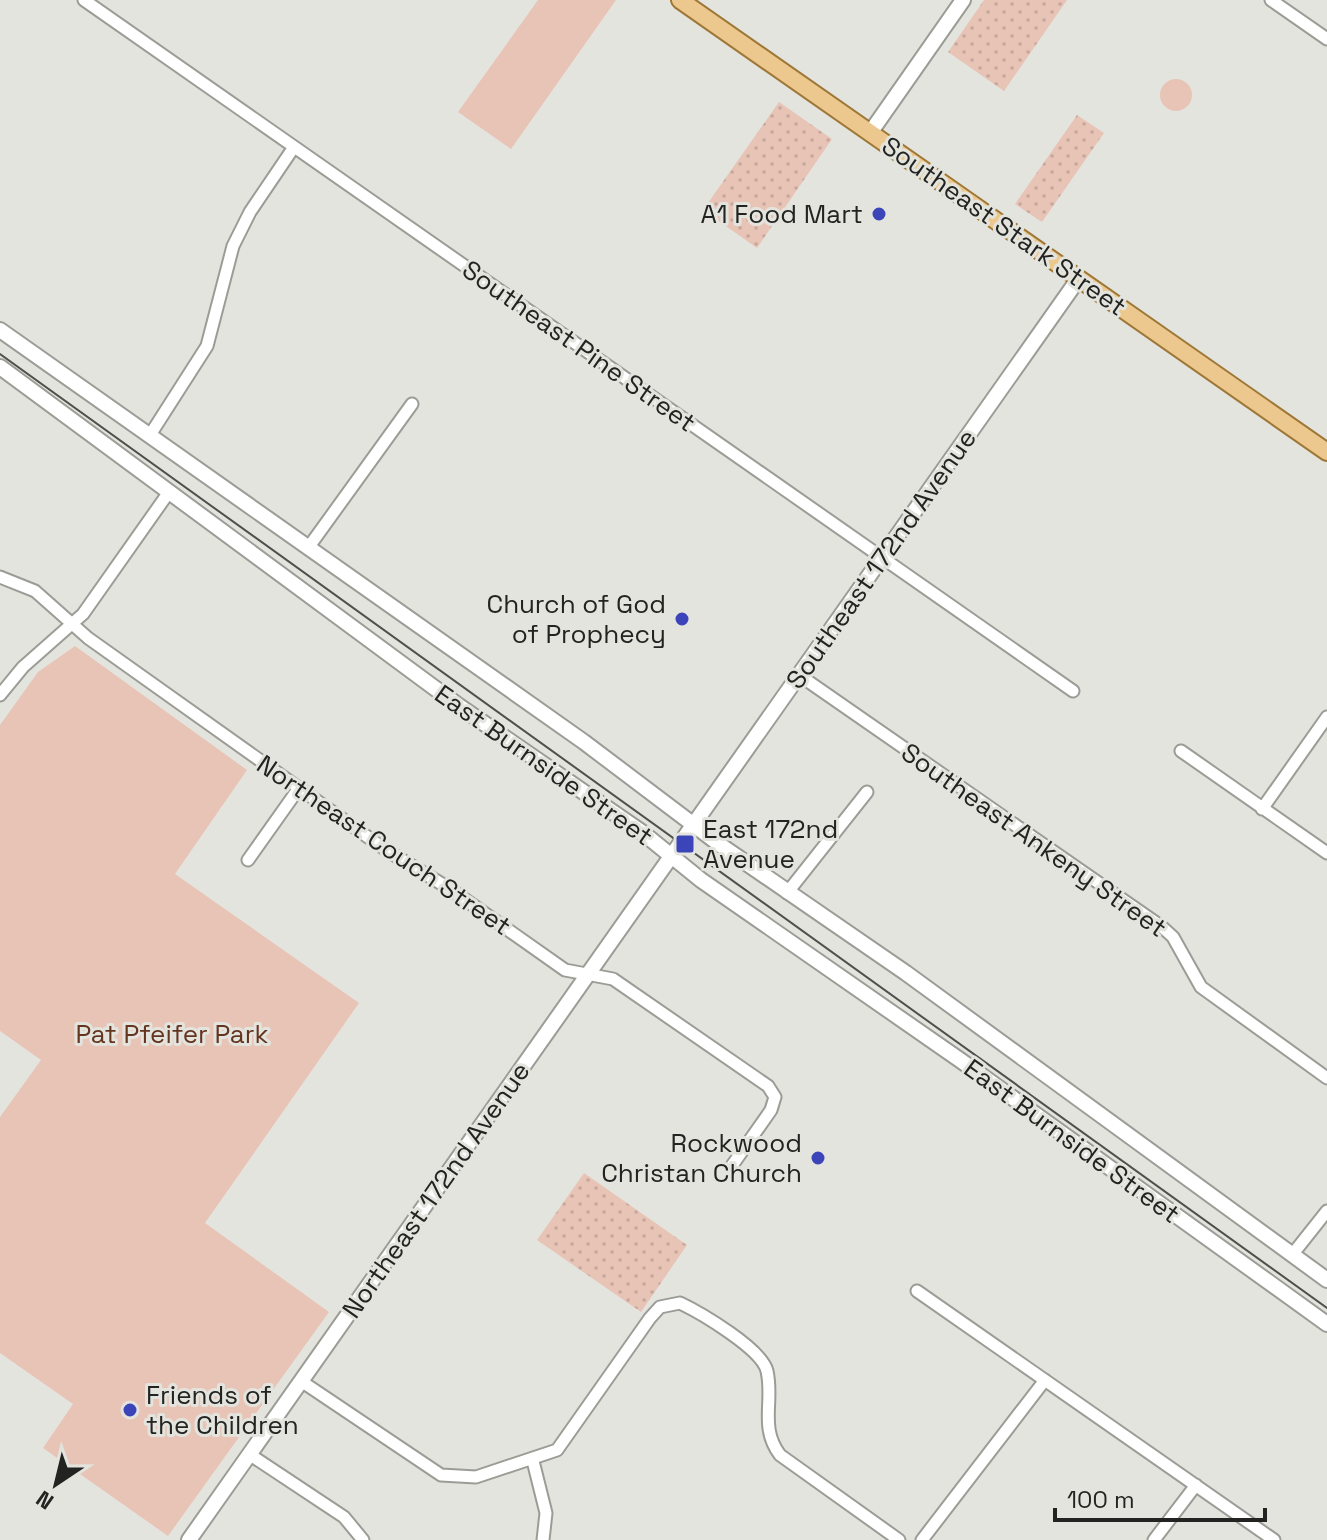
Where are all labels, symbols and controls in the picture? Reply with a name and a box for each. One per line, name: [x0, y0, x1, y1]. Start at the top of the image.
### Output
street label: Southeast Stark Street: [875, 129, 1133, 323]
place label: A1 Food Mart: [700, 197, 863, 231]
marker: A1 Food Mart: [870, 205, 888, 223]
street label: Southeast Pine Street: [456, 252, 702, 440]
street label: Southeast 172nd Avenue: [778, 422, 984, 696]
place label: Church of God of Prophecy: [486, 587, 666, 651]
marker: Church of God of Prophecy: [673, 610, 691, 628]
street label: East Burnside Street: [428, 677, 660, 853]
street label: Southeast Ankeny Street: [895, 735, 1173, 945]
street label: Northeast Couch Street: [250, 747, 518, 943]
place label: East 172nd Avenue: [703, 812, 838, 876]
marker: East 172nd Avenue: [674, 833, 696, 855]
park label: Pat Pfeifer Park: [75, 1017, 269, 1051]
street label: East Burnside Street: [957, 1051, 1187, 1231]
street label: Northeast 172nd Avenue: [335, 1055, 537, 1325]
place label: Rockwood Christan Church: [601, 1126, 802, 1190]
marker: Rockwood Christan Church: [809, 1149, 827, 1167]
place label: Friends of the Children: [146, 1378, 299, 1442]
marker: Friends of the Children: [121, 1401, 139, 1419]
north arrow: [16, 1444, 96, 1524]
scale bar: [1055, 1472, 1265, 1522]
text: 100 m: [1067, 1484, 1135, 1515]
text: N: [30, 1485, 59, 1516]

